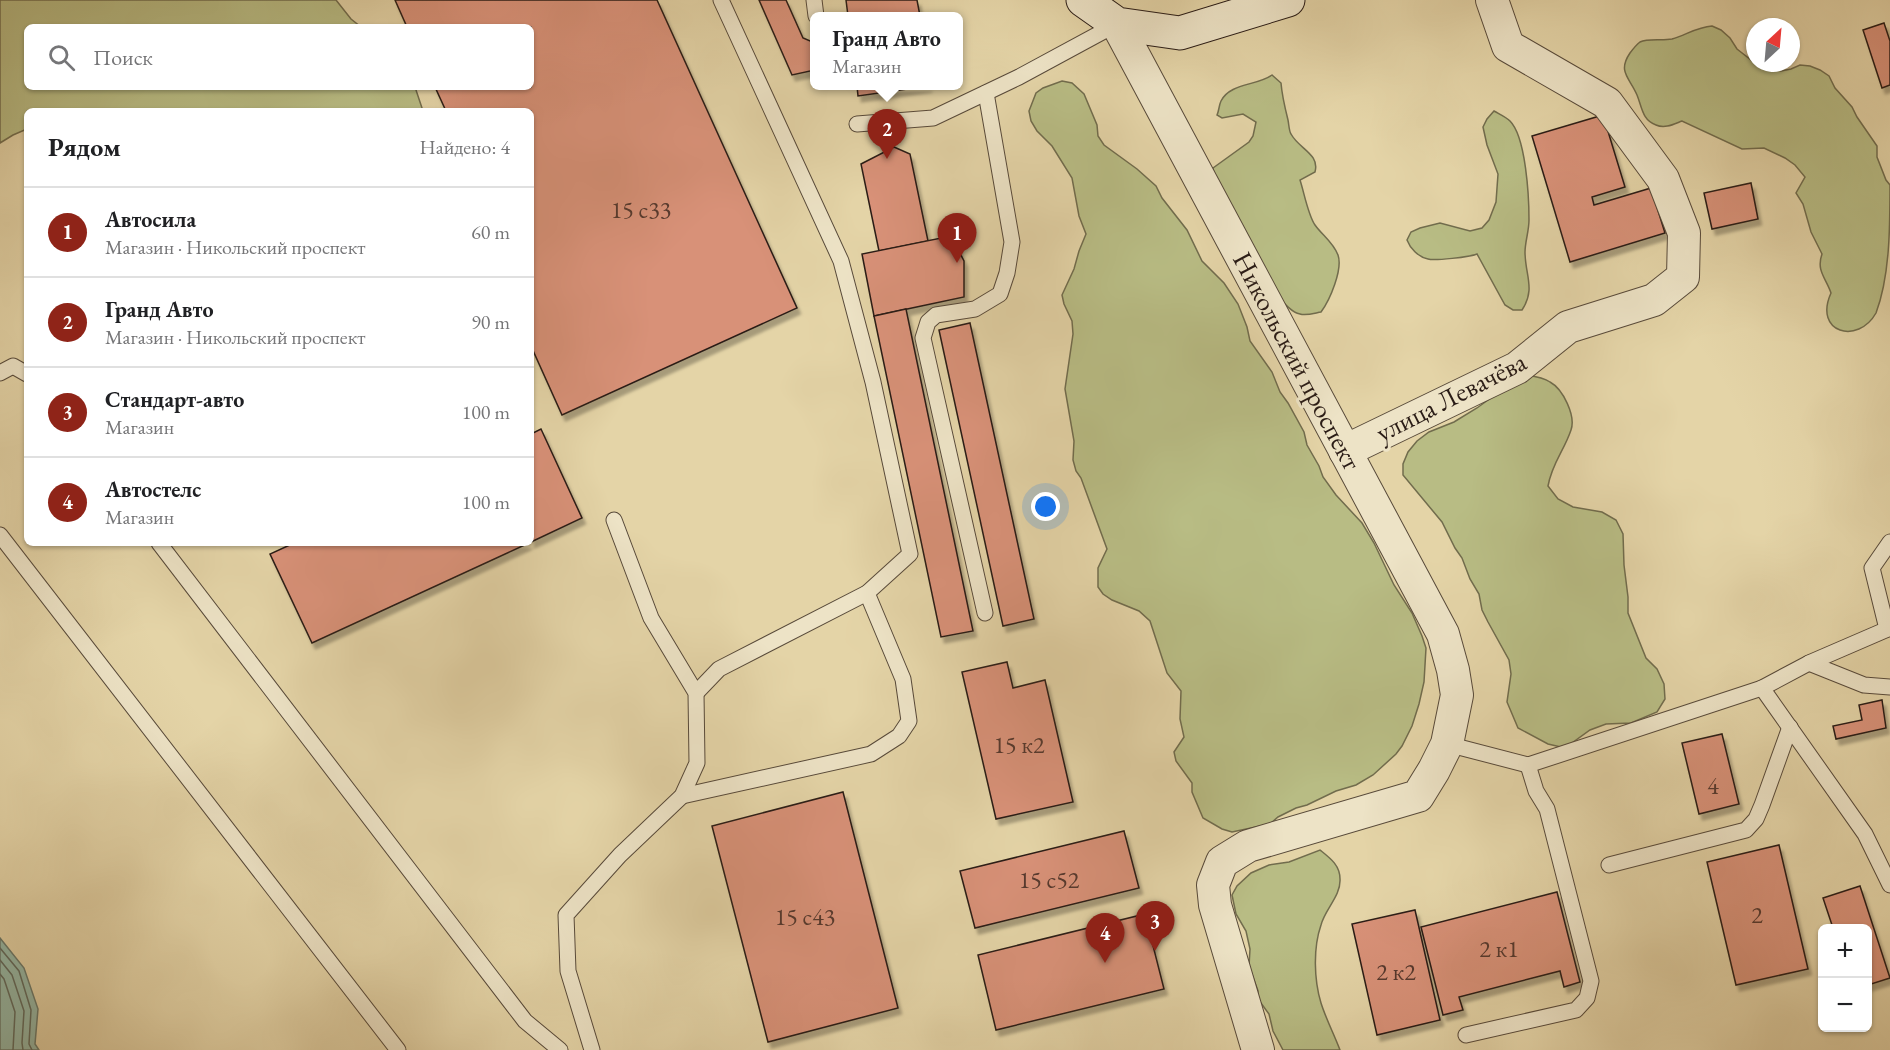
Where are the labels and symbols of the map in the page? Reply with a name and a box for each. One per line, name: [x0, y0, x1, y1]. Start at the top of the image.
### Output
north arrow: [1746, 18, 1800, 72]
pin: 2: [868, 110, 906, 159]
house number: 15 с33: [611, 194, 671, 225]
pin: 1: [938, 214, 976, 263]
street label: Никольский проспект: [1225, 246, 1370, 476]
street label: улица Левачёва: [1369, 343, 1532, 450]
your location: [1031, 492, 1060, 521]
house number: 15 к2: [994, 729, 1045, 760]
house number: 4: [1707, 770, 1719, 801]
house number: 15 с52: [1019, 864, 1080, 895]
house number: 2: [1751, 899, 1763, 930]
house number: 15 с43: [775, 901, 835, 932]
pin: 3: [1136, 902, 1174, 951]
pin: 4: [1086, 914, 1124, 963]
house number: 2 к1: [1479, 933, 1519, 964]
house number: 2 к2: [1376, 956, 1416, 987]

